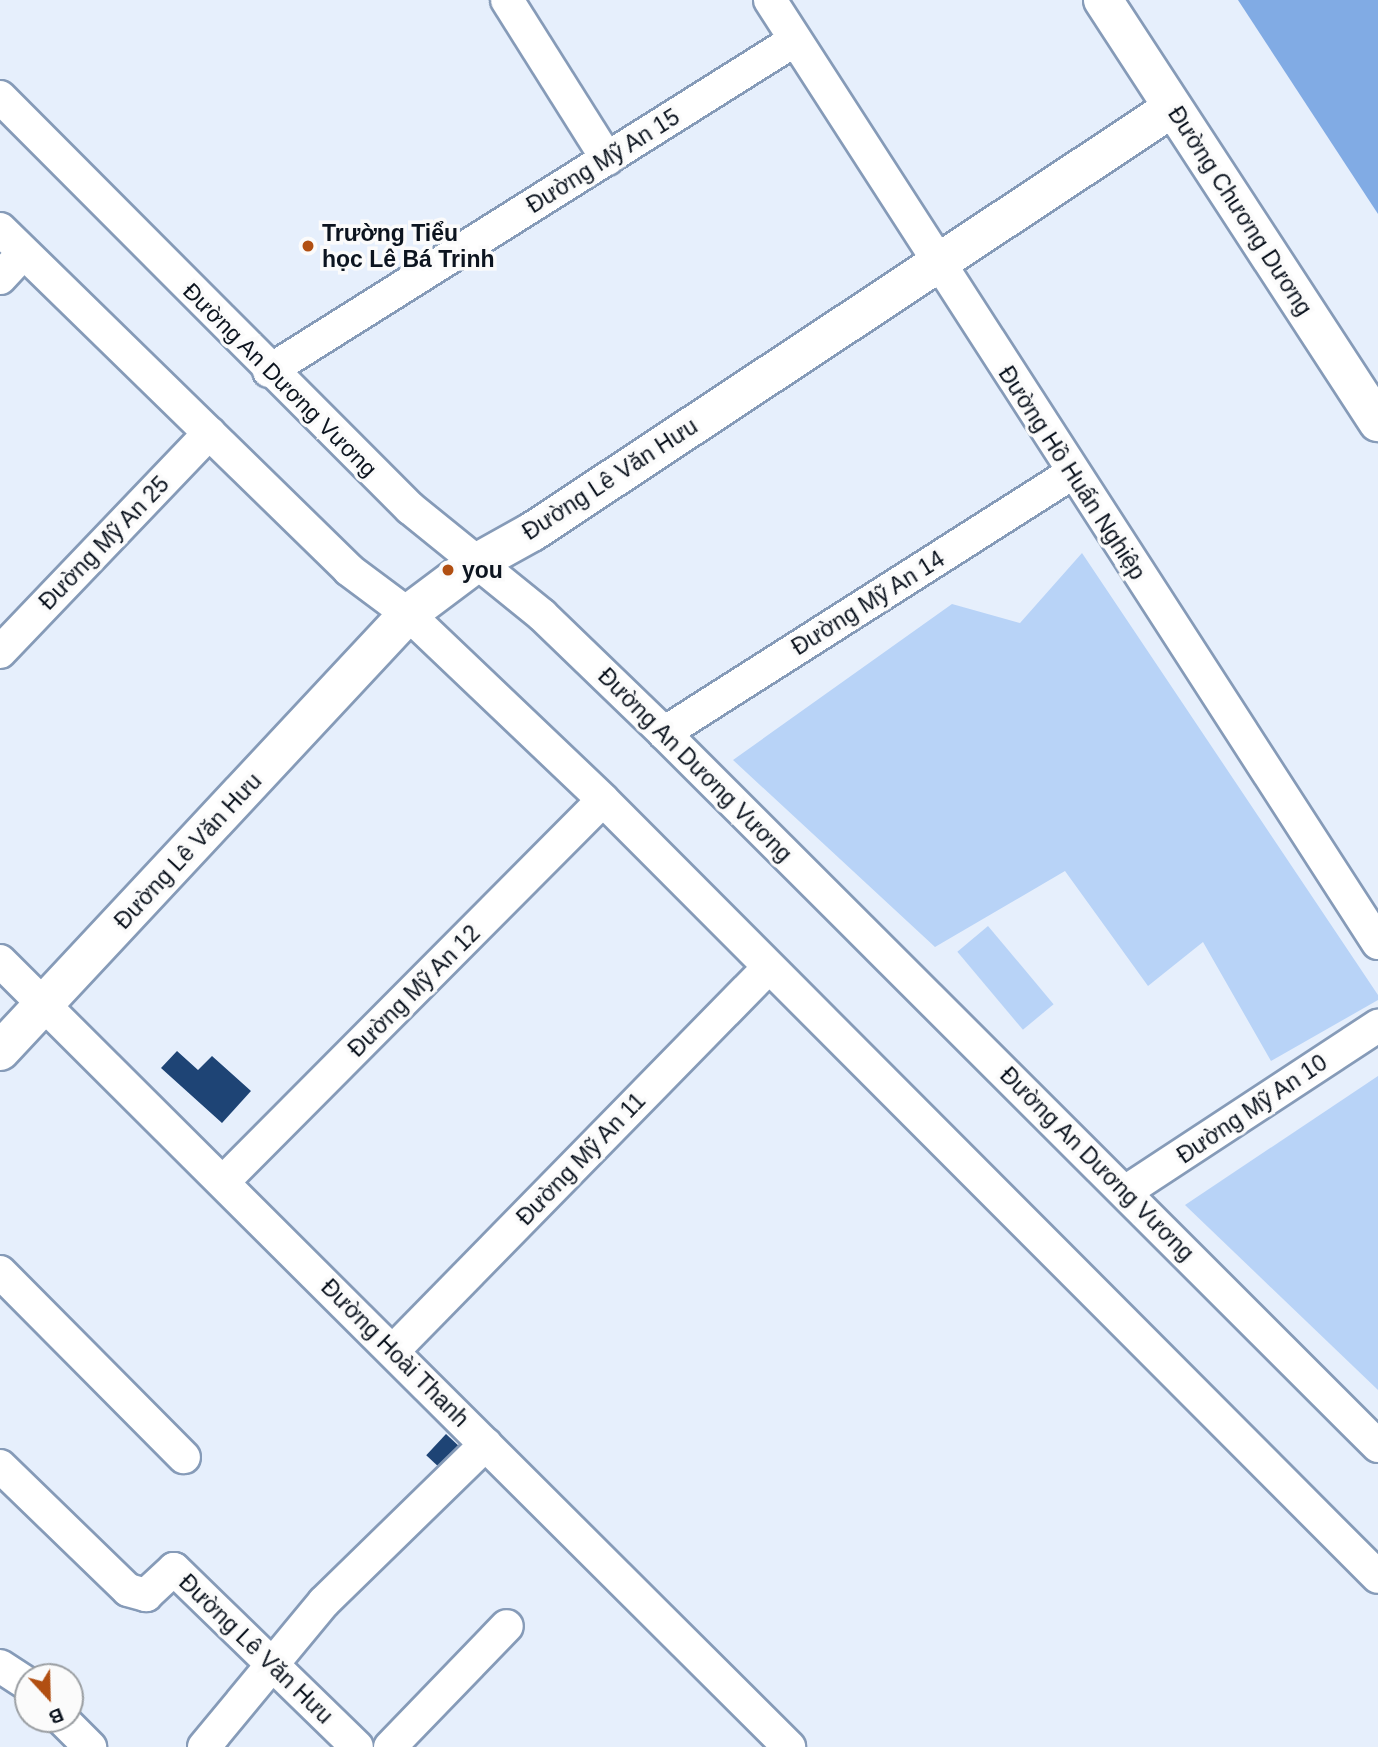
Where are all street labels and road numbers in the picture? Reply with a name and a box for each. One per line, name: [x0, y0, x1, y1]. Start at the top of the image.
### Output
street label: Đường Chương Dương: [1162, 101, 1318, 321]
street label: Đường Mỹ An 15: [521, 103, 685, 219]
street label: Đường An Dương Vương: [177, 277, 383, 483]
street label: Đường Hồ Huấn Nghiệp: [993, 361, 1151, 585]
street label: Đường Lê Văn Hưu: [517, 412, 703, 546]
street label: Đường Mỹ An 25: [33, 470, 175, 616]
street label: Đường Mỹ An 14: [786, 545, 950, 661]
street label: Đường An Dương Vương: [592, 662, 798, 868]
street label: Đường Lê Văn Hưu: [109, 767, 267, 935]
street label: Đường Mỹ An 12: [342, 919, 486, 1063]
street label: Đường Mỹ An 10: [1171, 1048, 1333, 1170]
street label: Đường An Dương Vương: [994, 1061, 1200, 1267]
street label: Đường Mỹ An 11: [510, 1087, 652, 1231]
street label: Đường Hoài Thanh: [315, 1273, 475, 1433]
street label: Đường Lê Văn Hưu: [173, 1569, 339, 1729]

